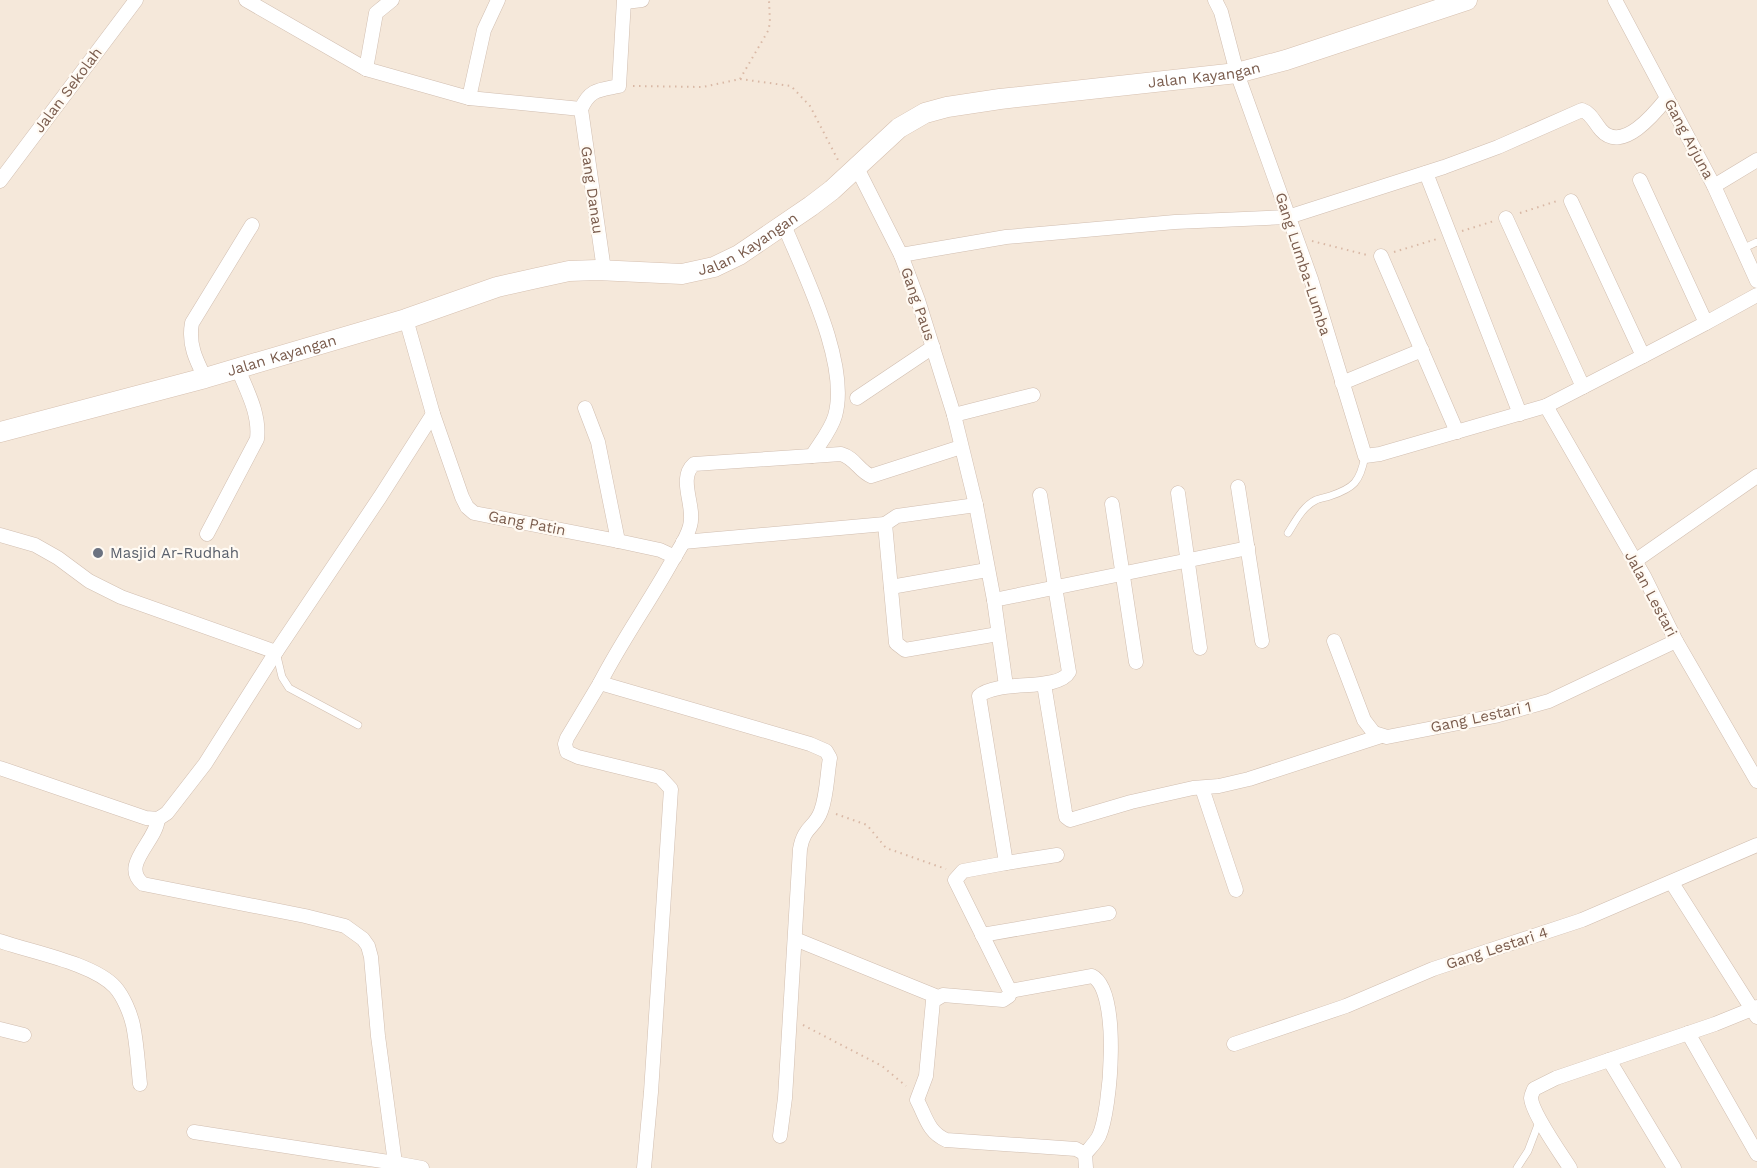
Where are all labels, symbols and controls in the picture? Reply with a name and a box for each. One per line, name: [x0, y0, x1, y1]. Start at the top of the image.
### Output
street label: Jalan Sekolah: [30, 44, 106, 136]
street label: Jalan Kayangan: [1147, 58, 1262, 92]
street label: Gang Arjuna: [1660, 96, 1718, 183]
street label: Gang Danau: [577, 145, 607, 235]
street label: Gang Lumba-Lumba: [1271, 190, 1335, 338]
street label: Jalan Kayangan: [696, 209, 801, 279]
street label: Gang Paus: [897, 265, 939, 343]
street label: Jalan Kayangan: [225, 331, 339, 380]
street label: Gang Patin: [487, 507, 567, 539]
place label: Masjid Ar-Rudhah: [110, 544, 239, 562]
marker: Masjid Ar-Rudhah: [91, 546, 105, 560]
street label: Jalan Lestari: [1621, 548, 1681, 640]
street label: Gang Lestari 1: [1429, 698, 1533, 736]
street label: Gang Lestari 4: [1444, 923, 1550, 973]

